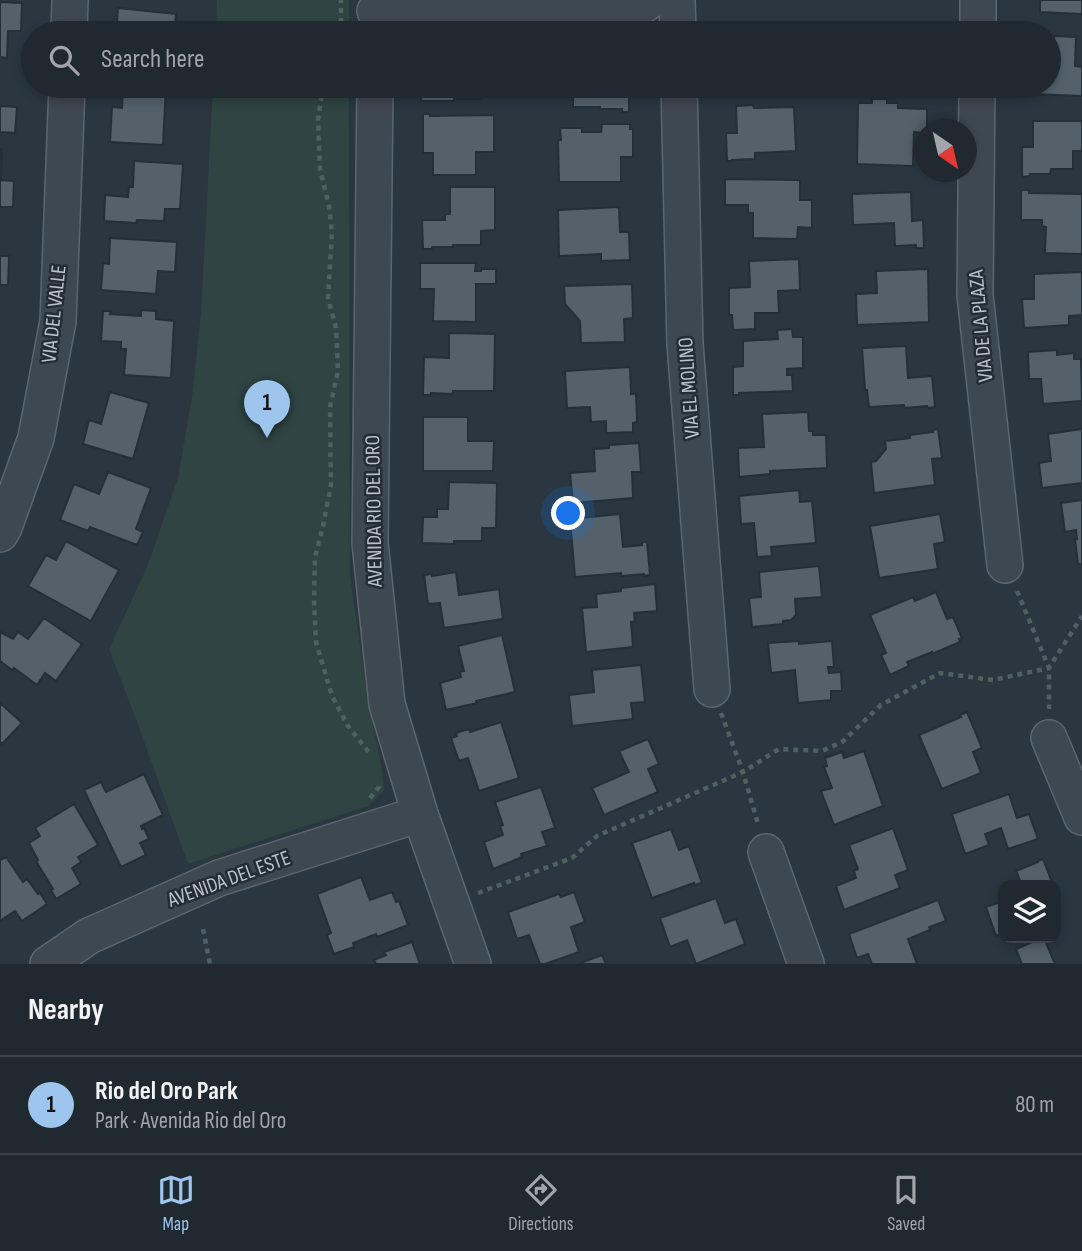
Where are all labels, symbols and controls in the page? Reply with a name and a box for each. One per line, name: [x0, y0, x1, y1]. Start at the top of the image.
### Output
search box: [21, 21, 1061, 98]
icon: search: [45, 41, 83, 79]
text: Search here: [101, 44, 204, 75]
north arrow: [914, 119, 977, 182]
street label: VIA DEL VALLE: [36, 264, 72, 364]
street label: VIA DE LA PLAZA: [964, 268, 998, 383]
street label: VIA EL MOLINO: [673, 336, 705, 440]
pin: 1: [244, 380, 290, 438]
street label: AVENIDA RIO DEL ORO: [360, 435, 388, 588]
your location: [551, 496, 585, 530]
street label: AVENIDA DEL ESTE: [163, 845, 294, 913]
map controls: [998, 880, 1061, 943]
button: layers: [998, 880, 1061, 943]
text: Nearby: [28, 992, 104, 1028]
text: Rio del Oro Park: [95, 1076, 238, 1107]
text: 1: [46, 1091, 56, 1119]
text: 80 m: [1015, 1091, 1054, 1119]
text: Park · Avenida Rio del Oro: [95, 1107, 286, 1135]
tab: Map: [157, 1171, 195, 1236]
tab: Directions: [508, 1171, 574, 1236]
tab: Saved: [887, 1171, 925, 1236]

